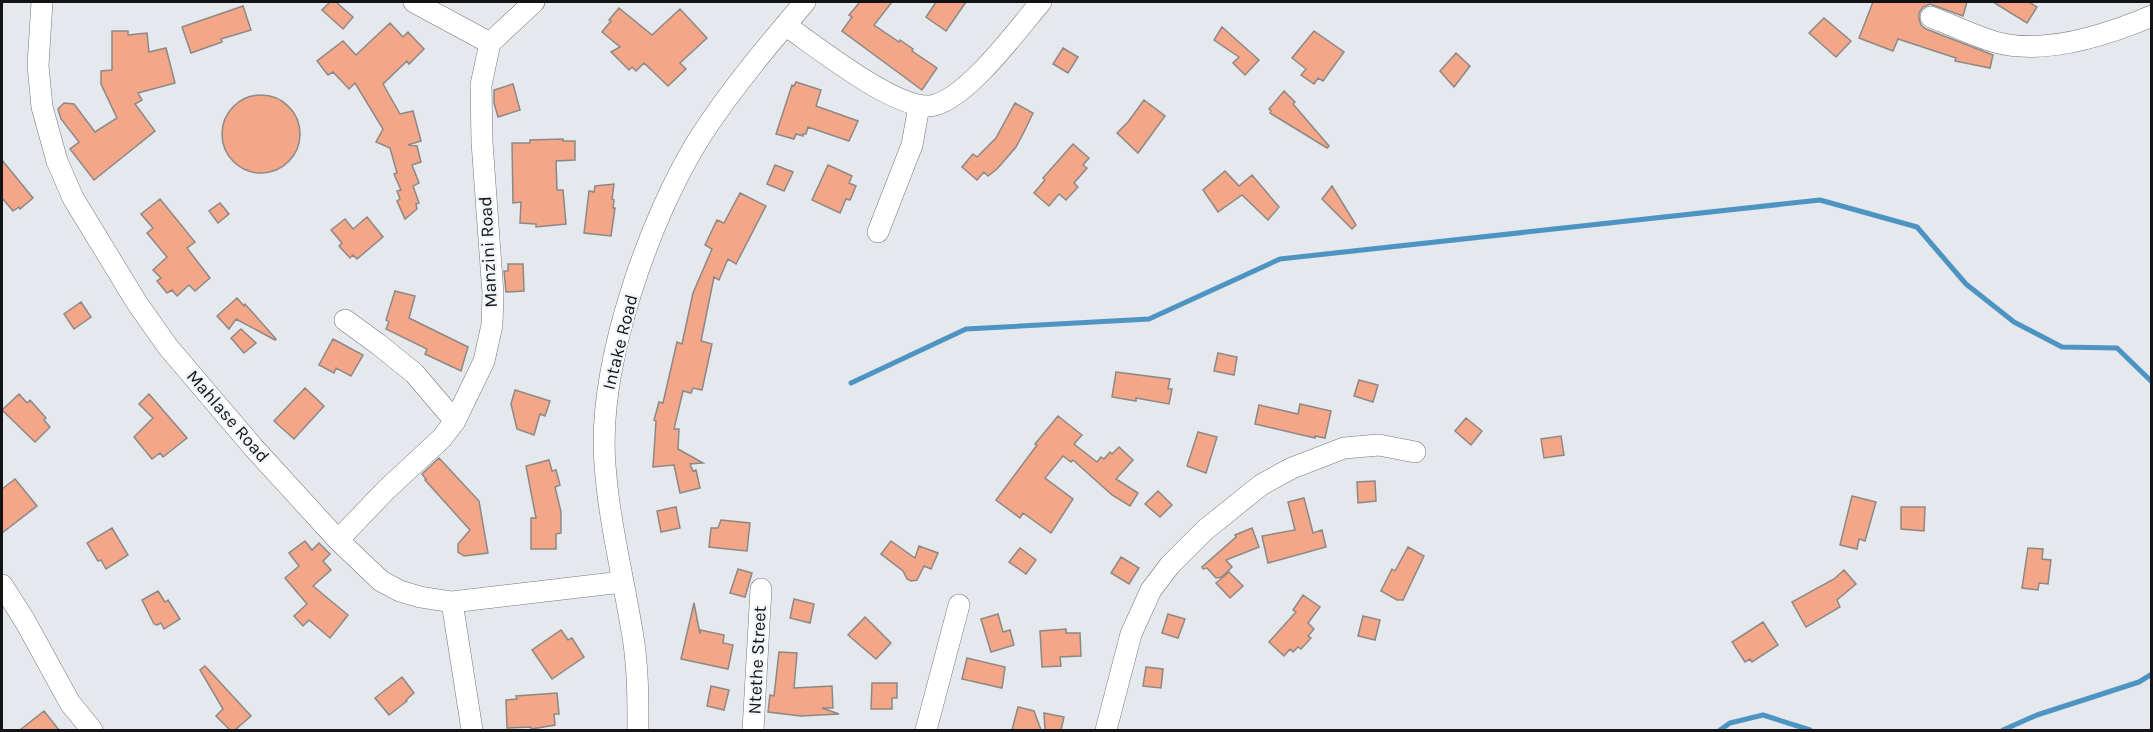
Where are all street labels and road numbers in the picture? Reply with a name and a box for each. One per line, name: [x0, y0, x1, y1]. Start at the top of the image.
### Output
street label: Manzini Road: [474, 196, 502, 308]
street label: Intake Road: [598, 292, 642, 392]
street label: Mahlase Road: [182, 365, 274, 467]
street label: Ntethe Street: [743, 605, 771, 715]

